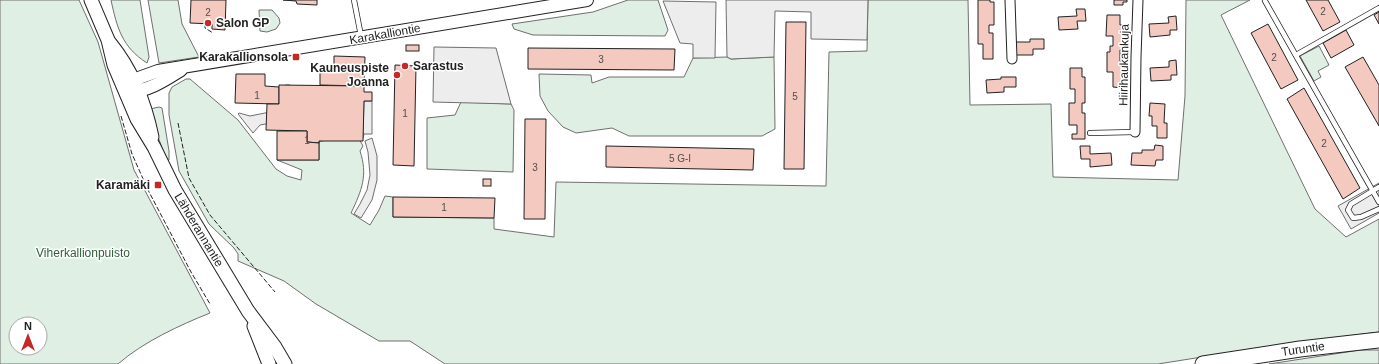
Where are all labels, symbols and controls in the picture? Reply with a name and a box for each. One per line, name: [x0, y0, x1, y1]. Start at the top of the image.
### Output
house number: 2: [1320, 6, 1326, 17]
house number: 2: [205, 7, 211, 18]
place label: Salon GP: [216, 16, 269, 30]
marker: Salon GP: [203, 18, 213, 28]
street label: Karakalliontie: [348, 21, 422, 47]
street label: Hiirihaukankuja: [1116, 24, 1132, 106]
place label: Karakallionsola: [199, 50, 288, 64]
marker: Karakallionsola: [291, 52, 301, 62]
house number: 2: [1271, 52, 1277, 63]
house number: 3: [598, 54, 604, 65]
place label: Sarastus: [413, 59, 464, 73]
place label: Kauneuspiste Joanna: [310, 61, 389, 89]
marker: Sarastus: [400, 61, 410, 71]
marker: Kauneuspiste Joanna: [392, 70, 402, 80]
house number: 1: [254, 90, 260, 101]
house number: 5: [792, 91, 798, 102]
house number: 1: [402, 108, 408, 119]
house number: 1: [304, 135, 310, 146]
house number: 2: [1321, 138, 1327, 149]
house number: 5 G-I: [669, 153, 691, 164]
house number: 3: [532, 162, 538, 173]
place label: Karamäki: [96, 178, 150, 192]
marker: Karamäki: [153, 180, 163, 190]
street label: Lähderannantie: [172, 191, 227, 270]
house number: 1: [441, 202, 447, 213]
park label: Viherkallionpuisto: [36, 246, 130, 260]
north arrow: [8, 316, 48, 356]
text: N: [24, 320, 32, 332]
street label: Turuntie: [1280, 339, 1326, 359]

